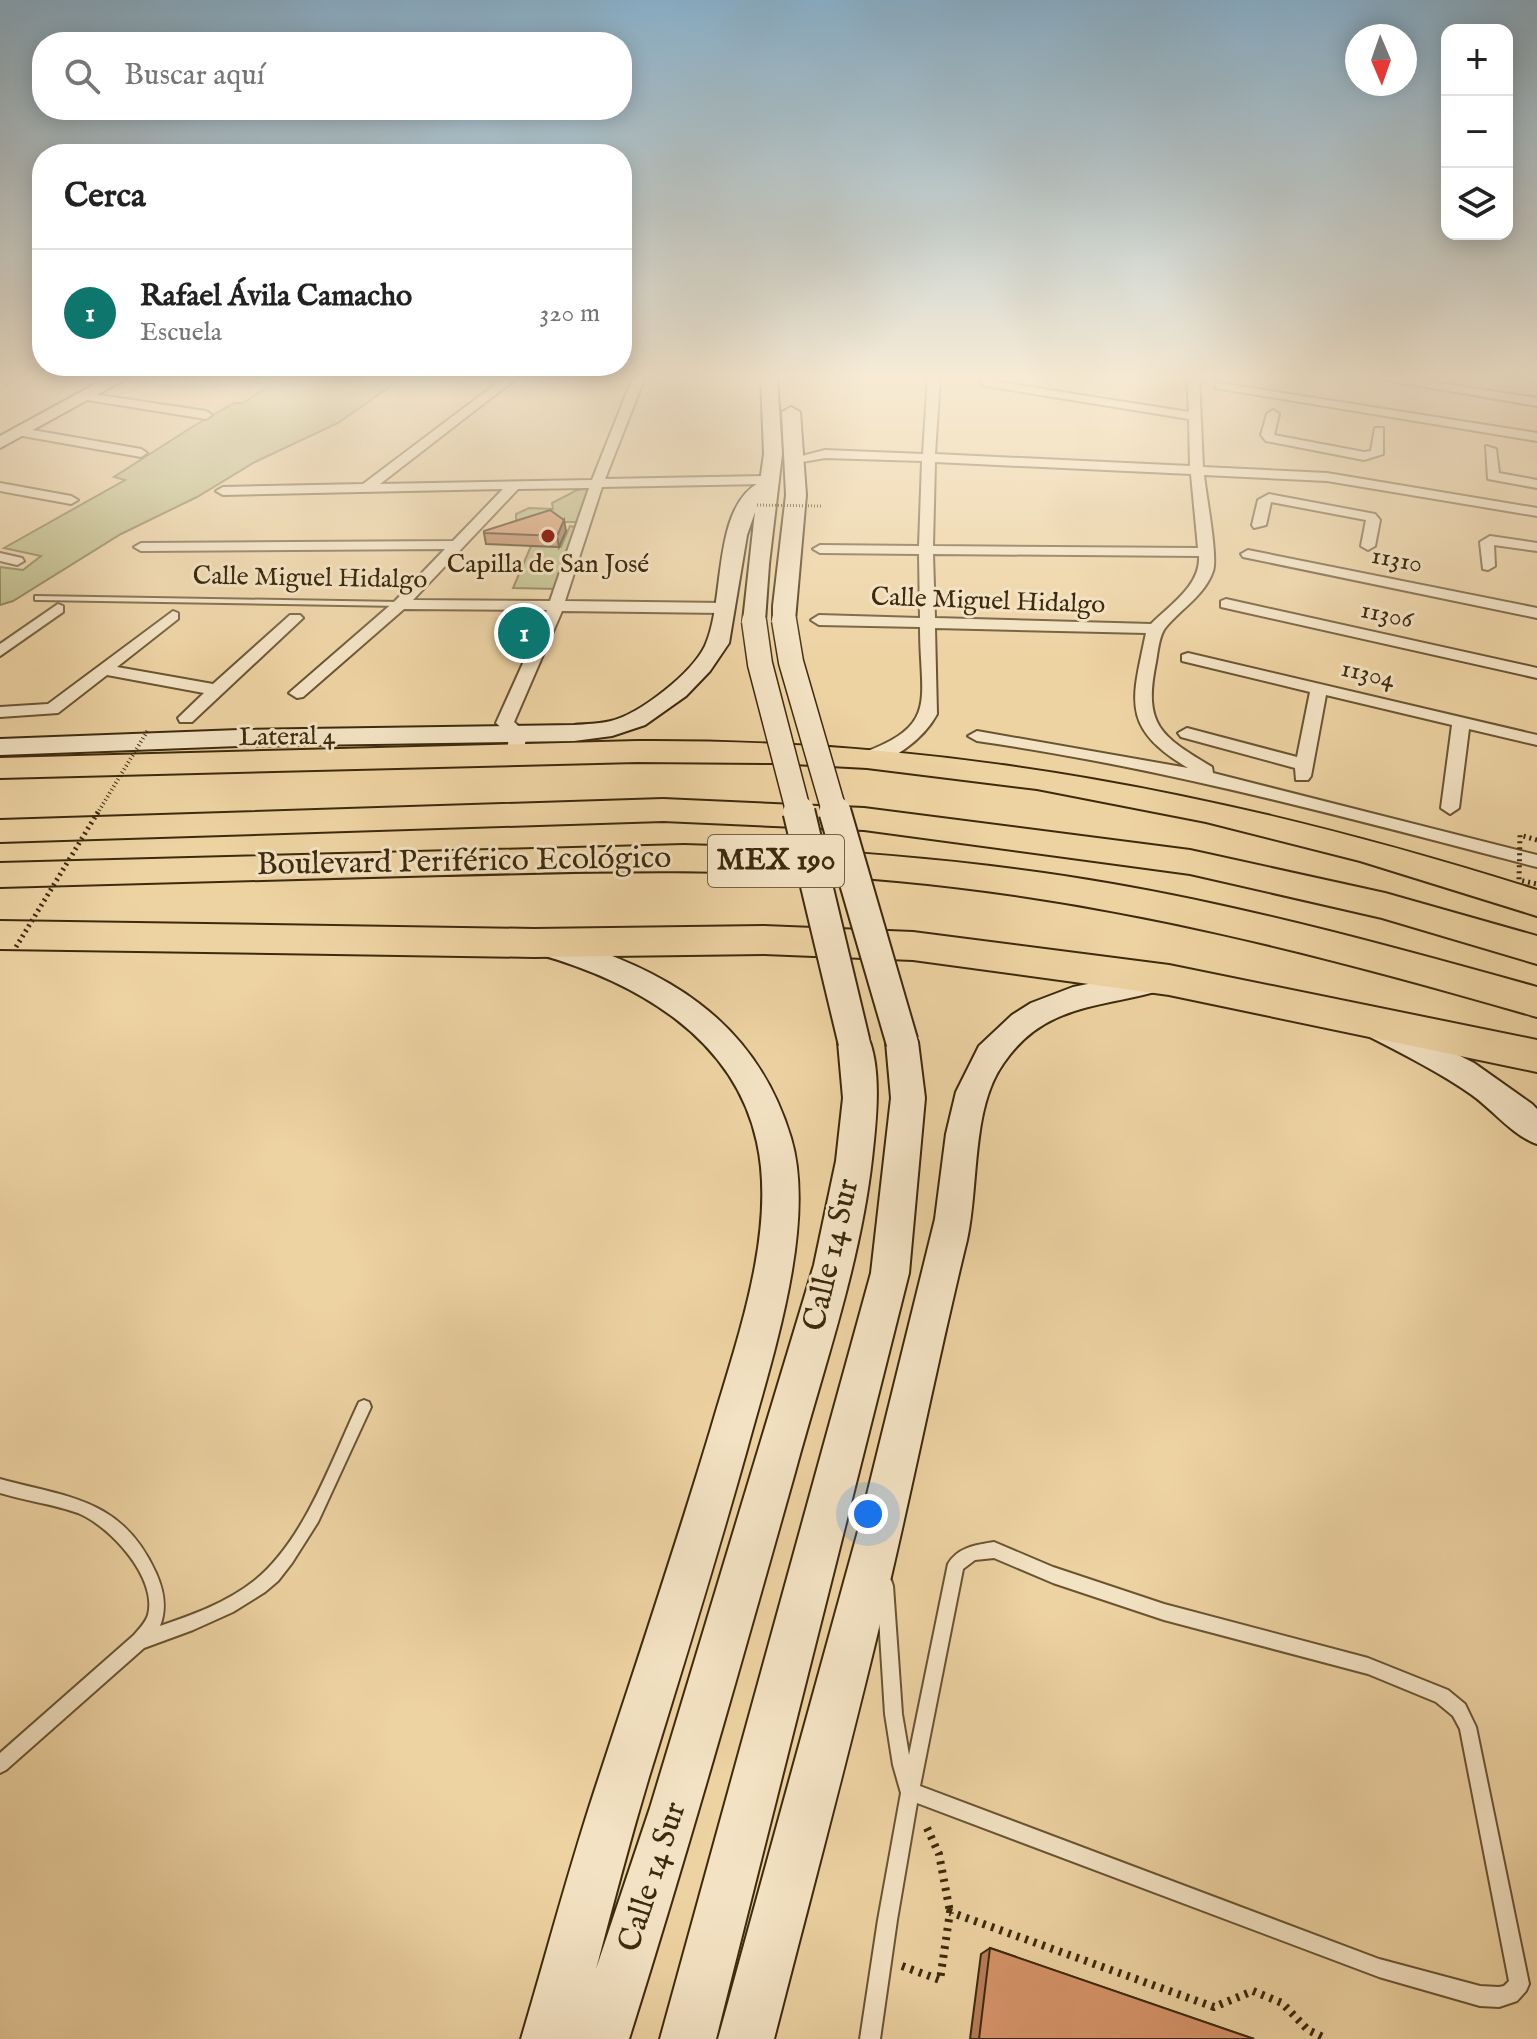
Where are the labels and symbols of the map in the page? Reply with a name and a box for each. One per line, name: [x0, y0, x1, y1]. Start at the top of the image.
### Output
north arrow: [1345, 24, 1417, 96]
marker: Capilla de San José: [539, 527, 557, 545]
street label: 11310: [1369, 539, 1425, 581]
place label: Capilla de San José: [447, 548, 649, 581]
street label: Calle Miguel Hidalgo: [192, 559, 428, 597]
street label: Calle Miguel Hidalgo: [870, 580, 1106, 622]
street label: 11306: [1358, 593, 1417, 637]
pin: 1: [498, 603, 550, 663]
street label: 11304: [1338, 652, 1399, 696]
street label: Lateral 4: [238, 720, 336, 754]
road number: MEX 190: [708, 835, 844, 887]
street label: Boulevard Periférico Ecológico: [256, 838, 672, 886]
street label: Calle 14 Sur: [795, 1175, 869, 1335]
your location: [848, 1494, 888, 1534]
street label: Calle 14 Sur: [610, 1797, 697, 1957]

